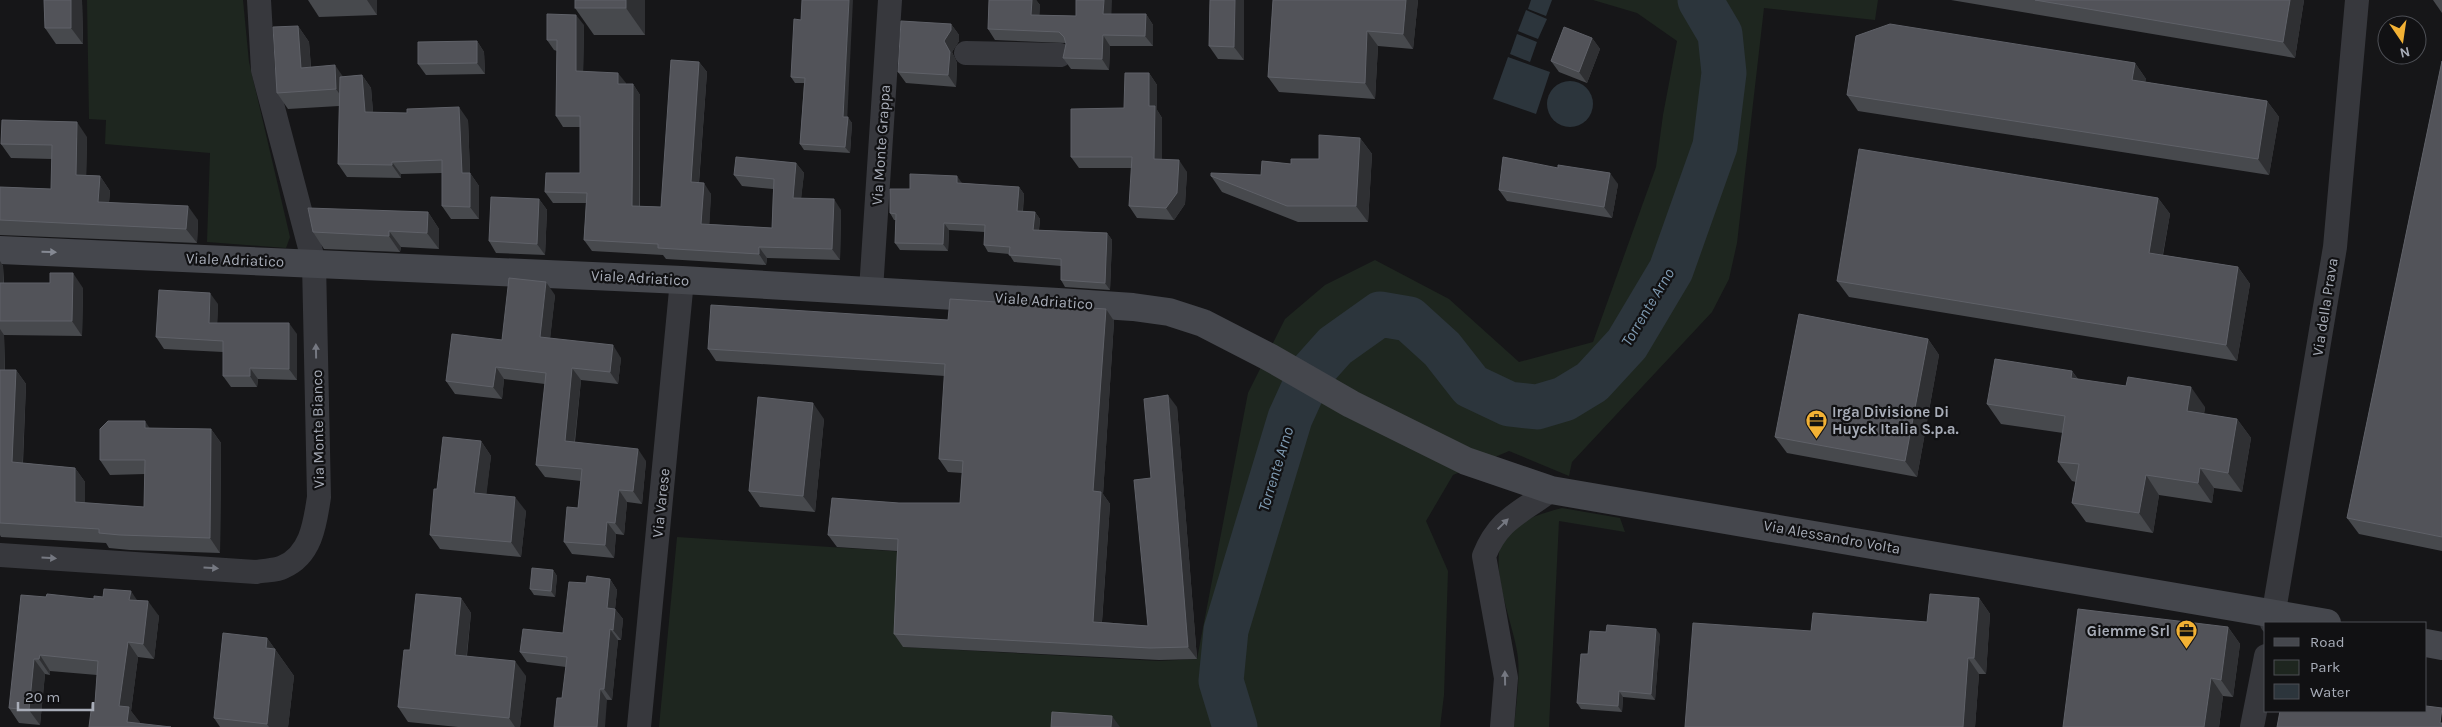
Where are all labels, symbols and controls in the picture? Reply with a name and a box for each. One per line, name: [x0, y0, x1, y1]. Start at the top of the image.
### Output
north arrow: [2377, 15, 2427, 65]
text: N: [2398, 43, 2412, 62]
street label: Via Monte Grappa: [868, 84, 894, 206]
one-way arrow: [41, 249, 57, 257]
street label: Viale Adriatico: [186, 249, 284, 271]
street label: Via della Prava: [2308, 257, 2342, 357]
water label: Torrente Arno: [1617, 265, 1678, 350]
street label: Viale Adriatico: [590, 266, 690, 290]
street label: Viale Adriatico: [994, 289, 1094, 313]
one-way arrow: [312, 342, 320, 358]
street label: Via Monte Bianco: [308, 370, 328, 488]
place label: Irga Divisione Di Huyck Italia S.p.a.: [1832, 403, 1959, 438]
office icon: Irga Divisione Di Huyck Italia S.p.a.: [1804, 409, 1828, 440]
water label: Torrente Arno: [1254, 424, 1297, 514]
street label: Via Varese: [648, 467, 674, 539]
street label: Via Alessandro Volta: [1762, 516, 1902, 558]
one-way arrow: [1497, 518, 1509, 530]
one-way arrow: [41, 555, 57, 563]
one-way arrow: [203, 565, 219, 573]
office icon: Giemme Srl: [2174, 619, 2198, 650]
place label: Giemme Srl: [2087, 622, 2170, 640]
legend: [2264, 622, 2427, 712]
text: Road: [2310, 633, 2345, 651]
text: Park: [2310, 658, 2340, 676]
one-way arrow: [1501, 670, 1509, 686]
scale bar: [18, 680, 92, 712]
text: Water: [2310, 683, 2351, 701]
text: 20 m: [25, 688, 60, 706]

